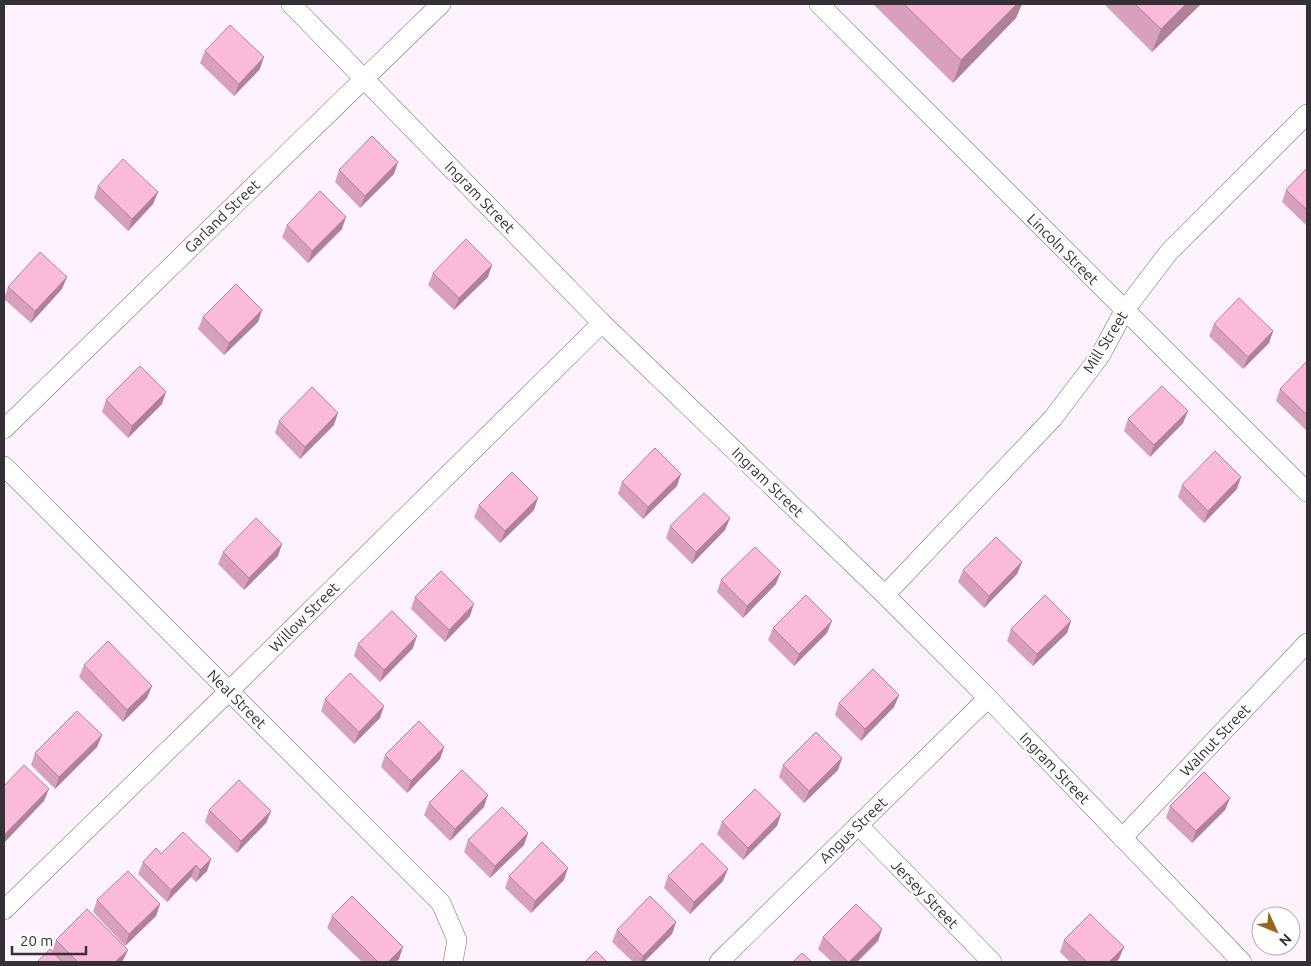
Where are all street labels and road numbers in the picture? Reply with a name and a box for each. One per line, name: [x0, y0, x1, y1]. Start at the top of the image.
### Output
street label: Ingram Street: [442, 158, 518, 236]
street label: Garland Street: [181, 176, 263, 256]
street label: Lincoln Street: [1024, 210, 1102, 288]
street label: Mill Street: [1079, 308, 1131, 376]
street label: Ingram Street: [729, 444, 807, 520]
street label: Willow Street: [266, 579, 342, 655]
street label: Neal Street: [204, 666, 270, 732]
street label: Walnut Street: [1176, 700, 1254, 780]
street label: Ingram Street: [1017, 729, 1093, 807]
street label: Angus Street: [816, 793, 890, 866]
street label: Jersey Street: [888, 856, 962, 932]

